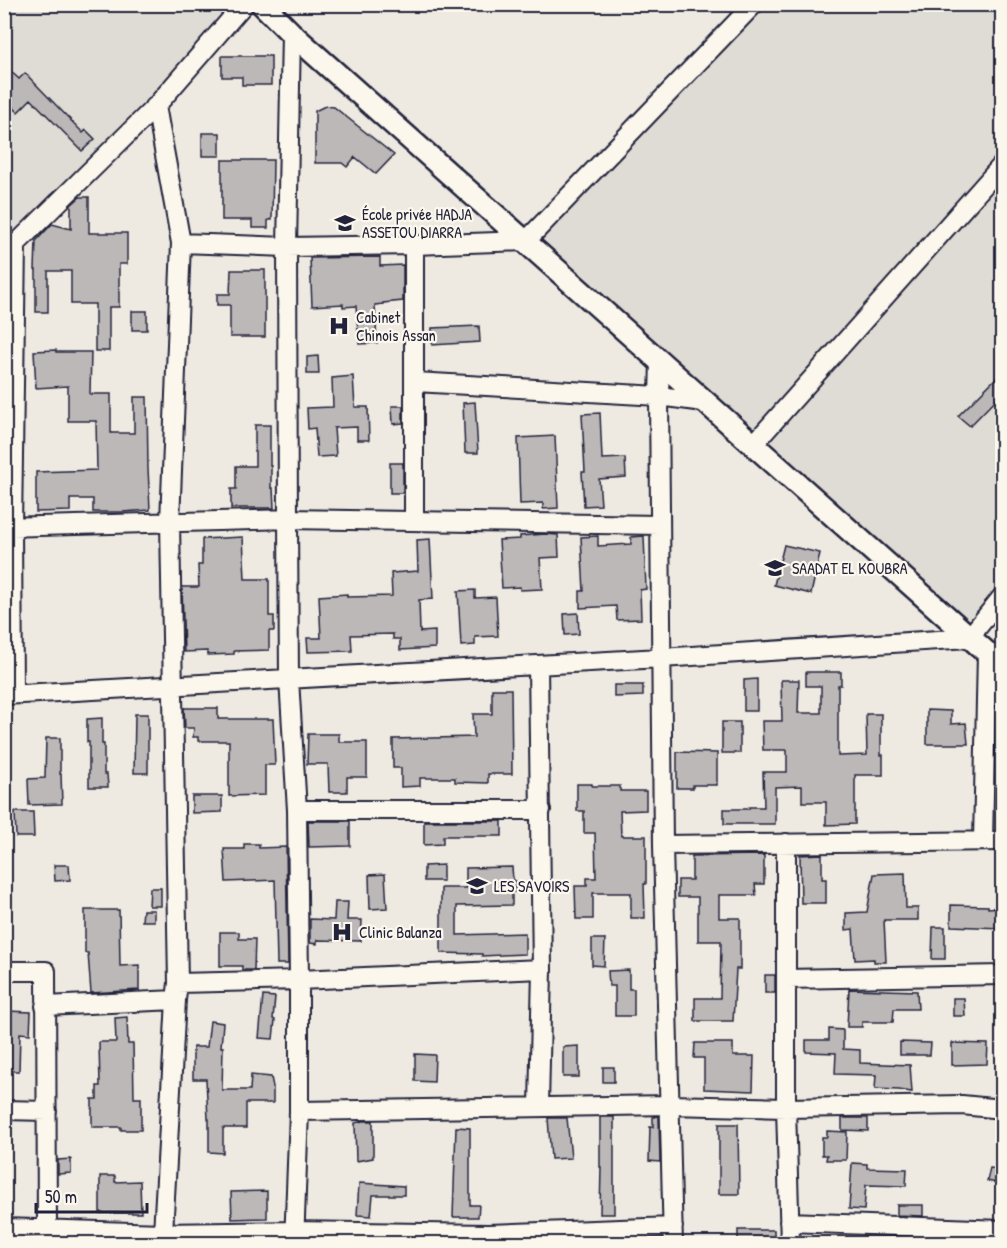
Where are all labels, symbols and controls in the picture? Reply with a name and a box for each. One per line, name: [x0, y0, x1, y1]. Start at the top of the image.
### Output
place label: École privée HADJA ASSETOU DIARRA: [362, 203, 472, 243]
school or university icon: École privée HADJA ASSETOU DIARRA: [333, 211, 357, 235]
place label: Cabinet Chinois Assan: [356, 306, 436, 346]
hospital icon: Cabinet Chinois Assan: [327, 314, 351, 338]
school or university icon: SAADAT EL KOUBRA: [763, 556, 787, 580]
place label: SAADAT EL KOUBRA: [792, 557, 908, 579]
school or university icon: LES SAVOIRS: [465, 874, 489, 898]
place label: LES SAVOIRS: [494, 875, 570, 897]
hospital icon: Clinic Balanza: [330, 920, 354, 944]
place label: Clinic Balanza: [359, 921, 442, 943]
scale bar: [36, 1176, 147, 1214]
text: 50 m: [45, 1184, 77, 1209]

